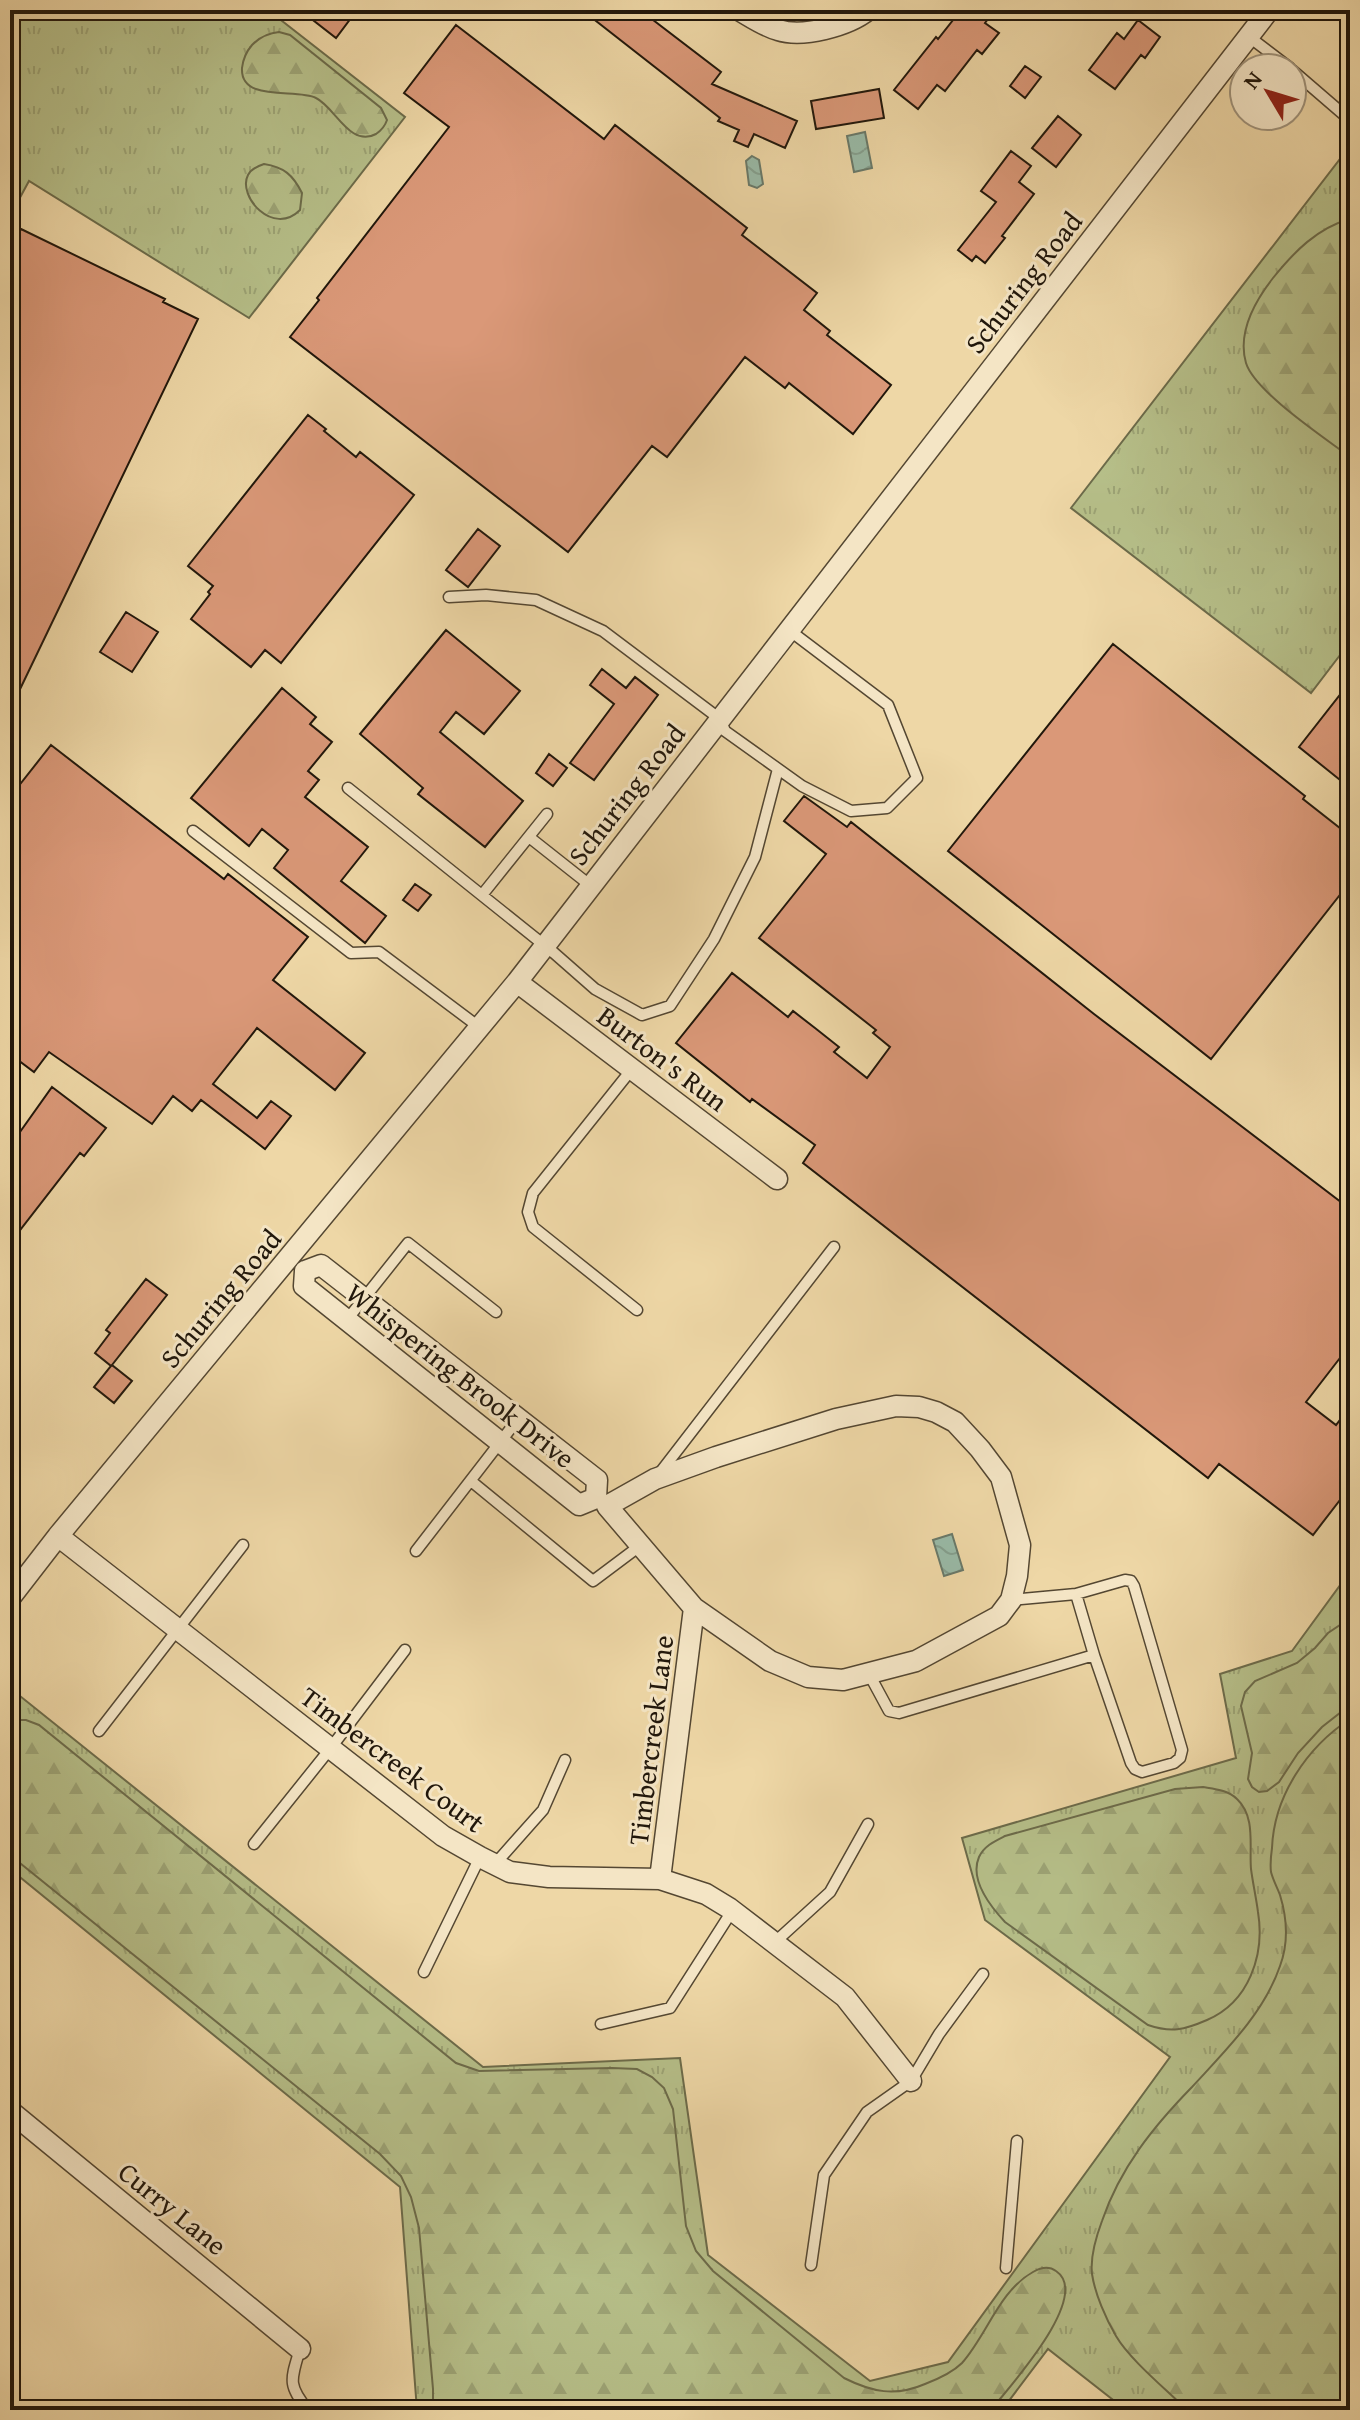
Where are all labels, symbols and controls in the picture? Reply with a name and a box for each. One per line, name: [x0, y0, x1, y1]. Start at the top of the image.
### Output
north arrow: [1228, 52, 1308, 132]
text: N: [1235, 64, 1270, 95]
street label: Schuring Road: [954, 202, 1092, 362]
street label: Schuring Road: [557, 714, 695, 874]
street label: Burton's Run: [589, 995, 737, 1121]
street label: Schuring Road: [150, 1220, 290, 1376]
street label: Whispering Brook Drive: [338, 1272, 584, 1478]
street label: Timbercreek Lane: [617, 1633, 683, 1847]
street label: Timbercreek Court: [292, 1676, 494, 1842]
street label: Curry Lane: [110, 2151, 236, 2265]

